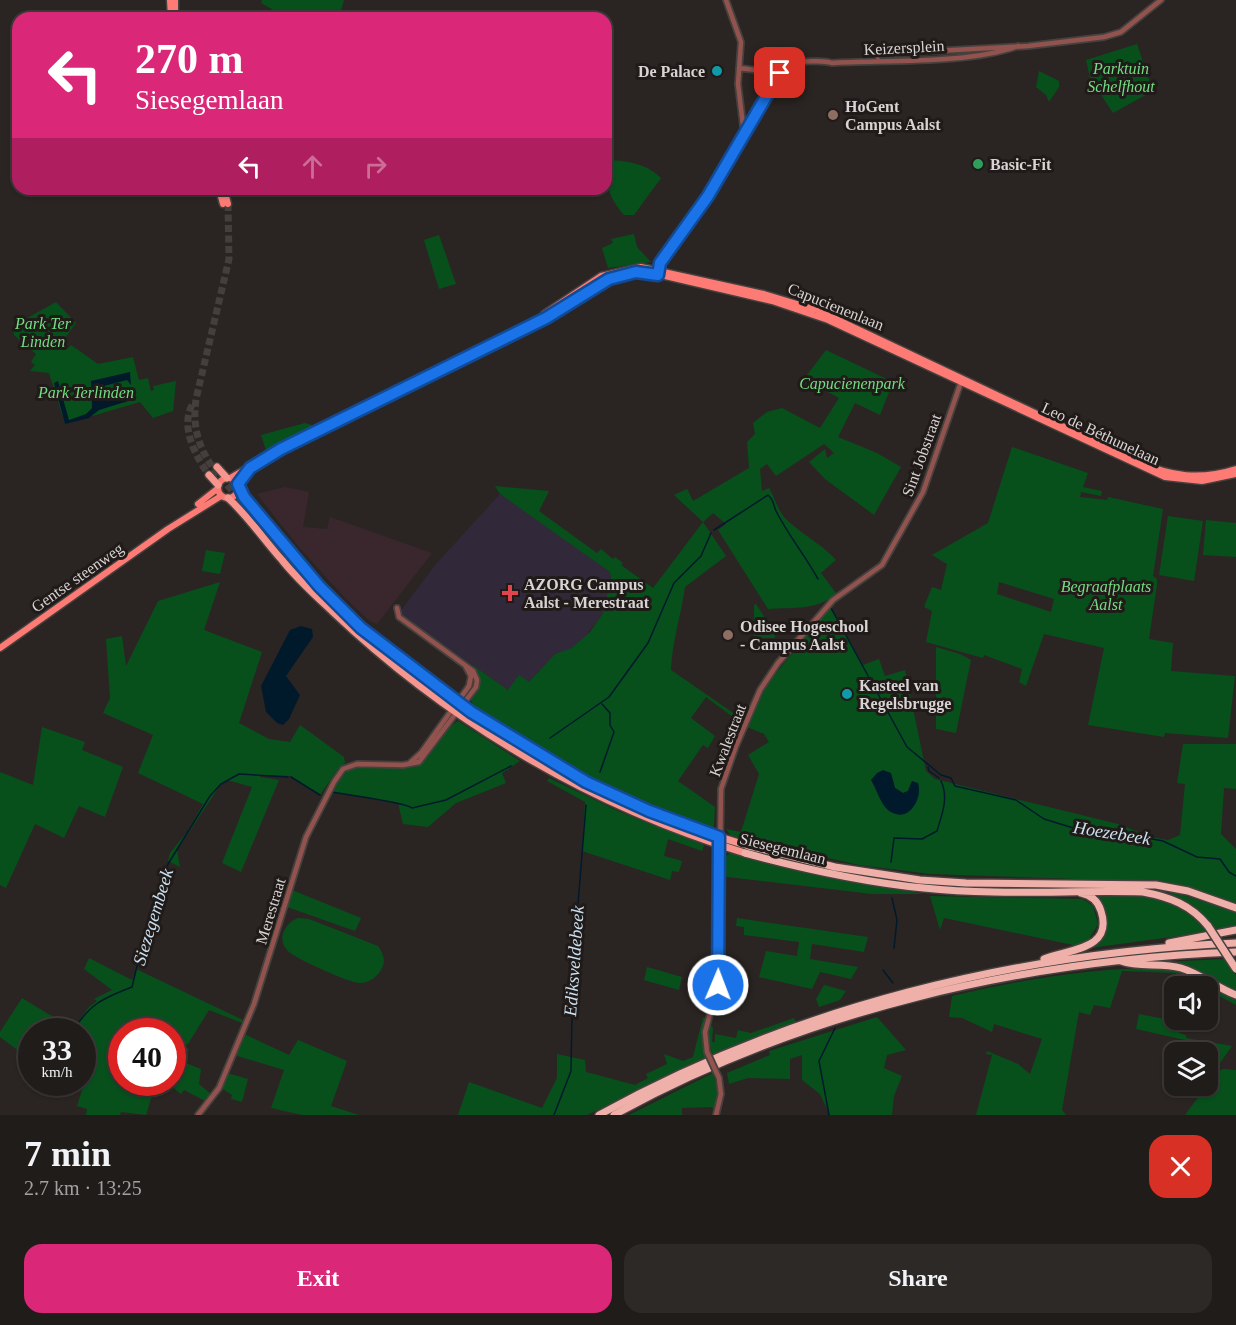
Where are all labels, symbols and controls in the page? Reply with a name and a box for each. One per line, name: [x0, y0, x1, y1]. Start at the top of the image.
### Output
icon: left: [36, 36, 114, 114]
text: 270 m: [135, 36, 244, 82]
street label: Keizersplein: [863, 37, 945, 59]
pin: [754, 47, 805, 98]
icon: arrive: [763, 56, 796, 89]
park label: Parktuin Schelfhout: [1087, 60, 1155, 96]
place label: De Palace: [638, 63, 705, 80]
marker: De Palace: [710, 64, 724, 78]
text: Siesegemlaan: [135, 85, 283, 115]
place label: HoGent Campus Aalst: [845, 98, 941, 134]
marker: HoGent Campus Aalst: [826, 108, 840, 122]
icon: left: [233, 150, 266, 183]
icon: ahead: [296, 150, 329, 183]
icon: right: [359, 150, 392, 183]
place label: Basic-Fit: [990, 156, 1052, 173]
marker: Basic-Fit: [971, 157, 985, 171]
street label: Capucienenlaan: [785, 279, 886, 334]
park label: Park Ter Linden: [14, 315, 72, 350]
park label: Capucienenpark: [799, 375, 906, 393]
park label: Park Terlinden: [37, 384, 134, 401]
street label: Leo de Béthunelaan: [1039, 399, 1162, 468]
street label: Sint Jobstraat: [899, 411, 944, 499]
street label: Gentse steenweg: [28, 539, 127, 616]
place label: AZORG Campus Aalst - Merestraat: [524, 576, 650, 611]
park label: Begraafplaats Aalst: [1061, 578, 1151, 613]
marker: AZORG Campus Aalst - Merestraat: [501, 584, 519, 602]
place label: Odisee Hogeschool - Campus Aalst: [740, 618, 869, 654]
marker: Odisee Hogeschool - Campus Aalst: [721, 628, 735, 642]
place label: Kasteel van Regelsbrugge: [859, 677, 951, 713]
marker: Kasteel van Regelsbrugge: [840, 687, 854, 701]
street label: Kwalestraat: [706, 701, 749, 779]
water label: Hoezebeek: [1071, 817, 1153, 849]
street label: Siesegemlaan: [738, 830, 828, 868]
water label: Siezegembeek: [129, 865, 177, 968]
street label: Merestraat: [252, 875, 289, 946]
water label: Ediksveldebeek: [560, 904, 588, 1018]
position arrow: [686, 953, 750, 1017]
map controls: [1164, 976, 1218, 1096]
button: sound: [1164, 976, 1218, 1030]
speed limit sign: 40: [108, 1018, 186, 1096]
text: 33: [42, 1033, 72, 1066]
button: layers: [1164, 1042, 1218, 1096]
text: km/h: [42, 1064, 72, 1080]
text: 7 min: [24, 1134, 111, 1174]
button: close: [1149, 1135, 1212, 1198]
text: 2.7 km · 13:25: [24, 1177, 142, 1199]
button: Exit: [24, 1244, 612, 1313]
button: Share: [624, 1244, 1212, 1313]

